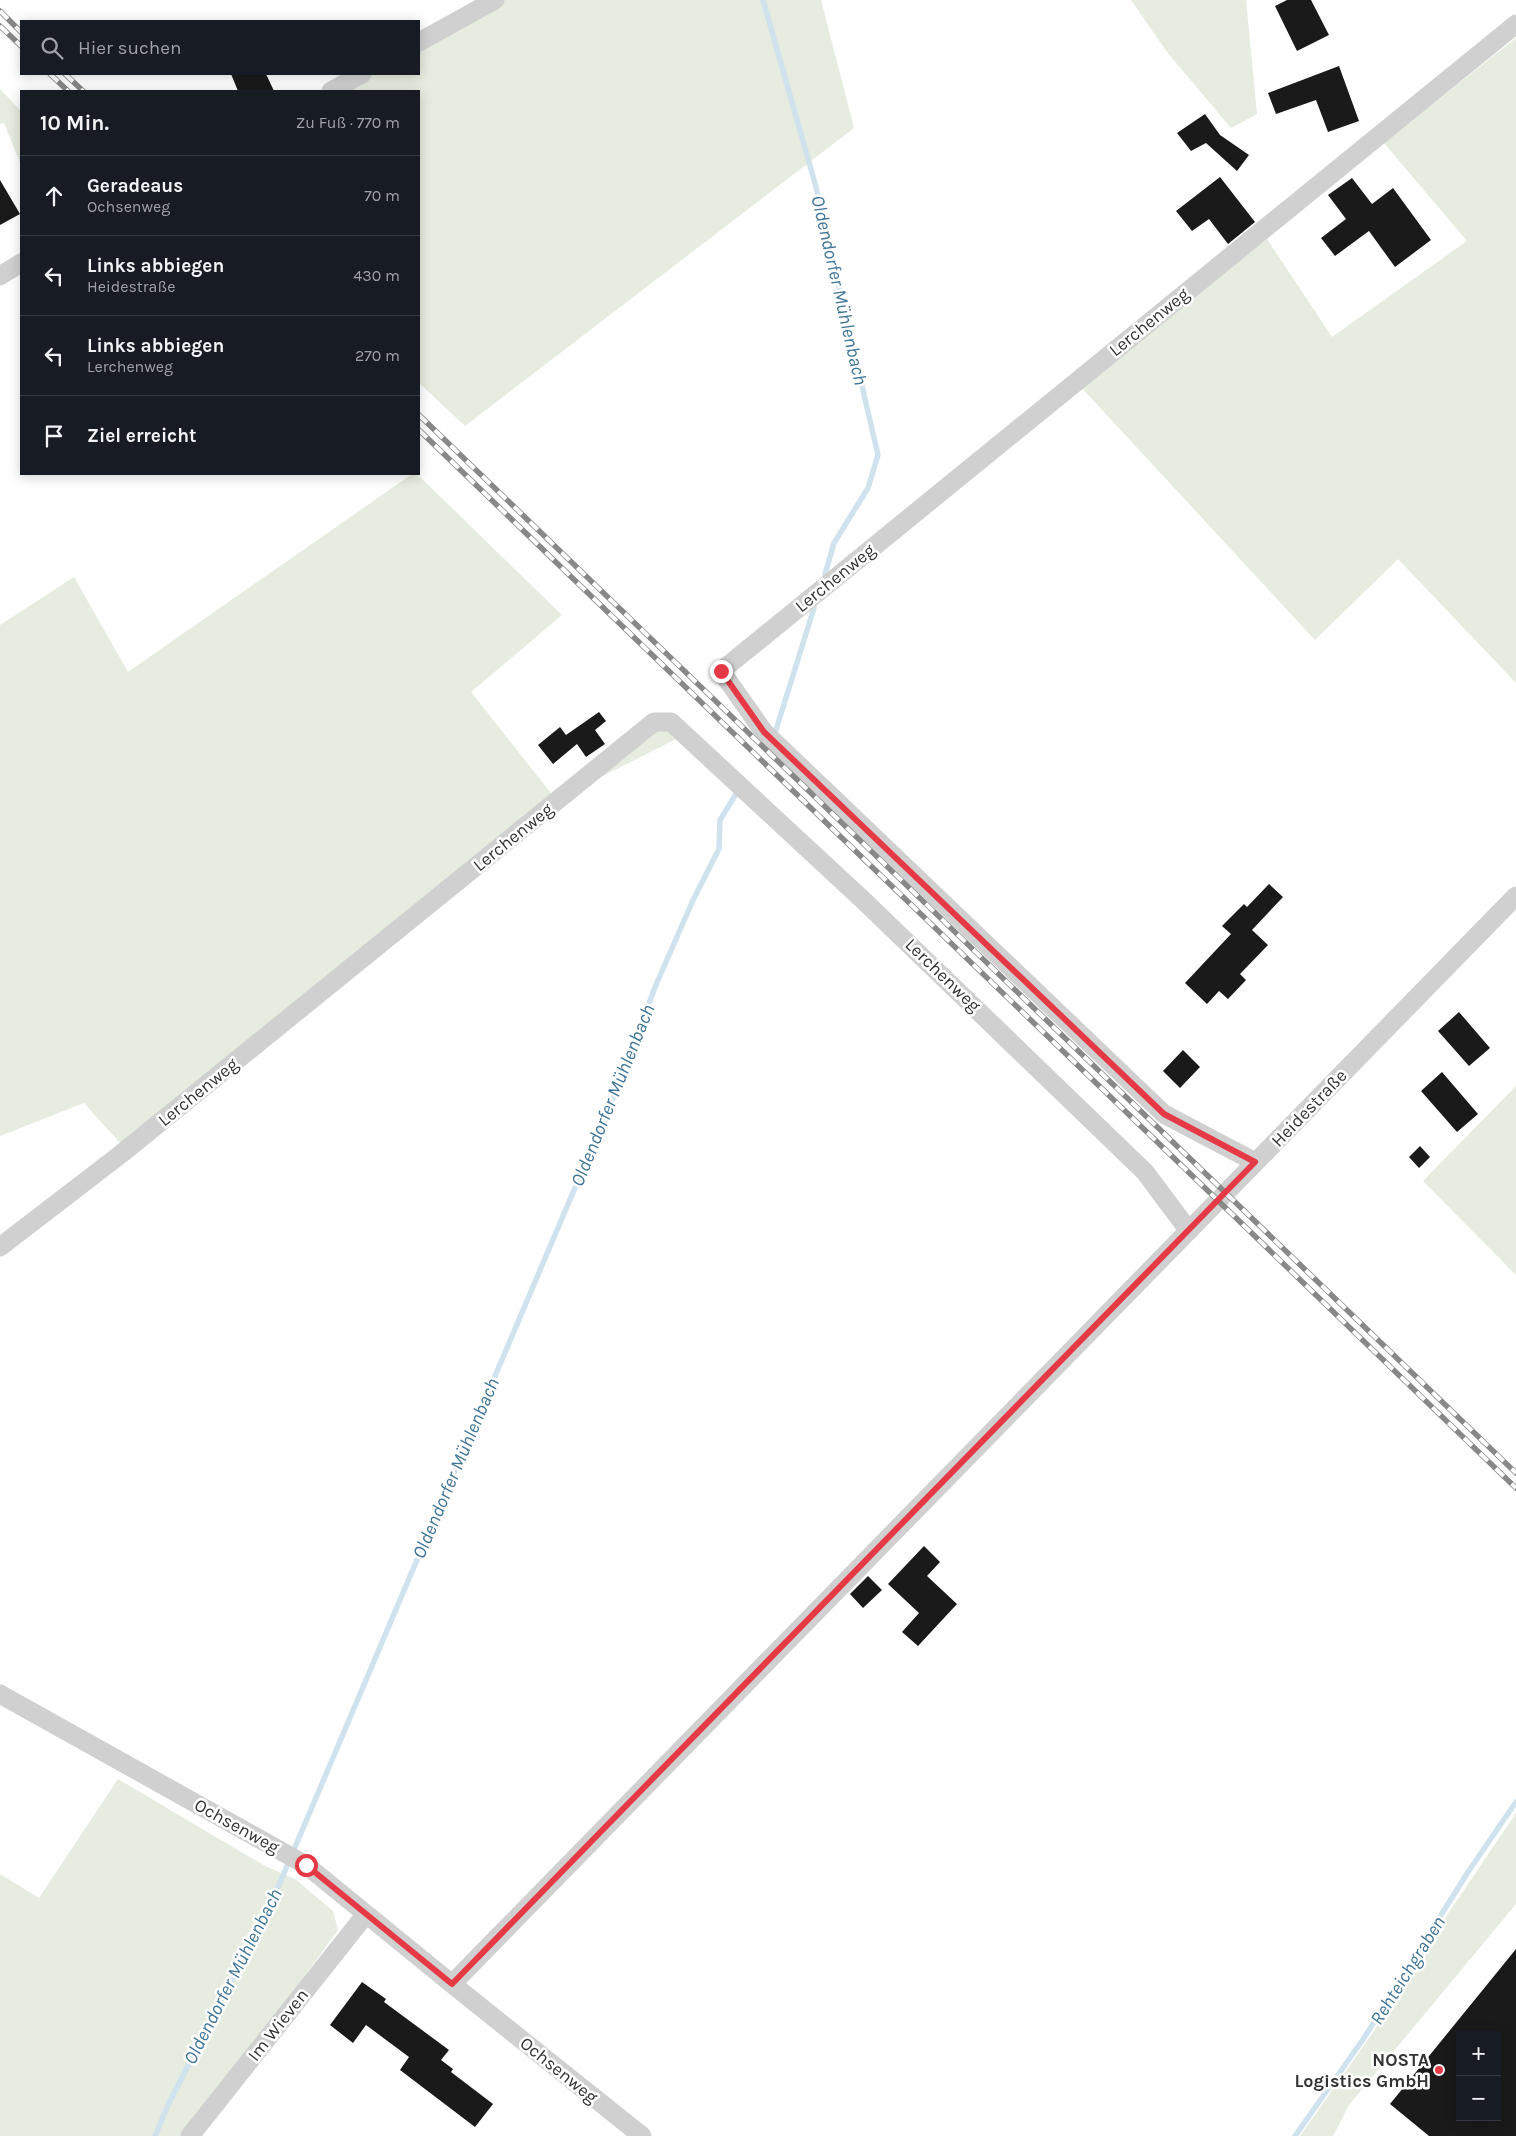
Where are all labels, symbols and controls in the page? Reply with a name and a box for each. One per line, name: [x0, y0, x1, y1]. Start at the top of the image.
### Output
search box: [20, 20, 420, 75]
icon: search: [38, 34, 66, 62]
text: Hier suchen: [78, 37, 181, 59]
text: 10 Min.: [40, 111, 109, 135]
text: Zu Fuß · 770 m: [296, 113, 400, 132]
text: Geradeaus: [87, 175, 183, 197]
icon: ahead: [40, 182, 68, 210]
text: 70 m: [364, 186, 400, 205]
water label: Oldendorfer Mühlenbach: [806, 193, 872, 387]
text: Ochsenweg: [87, 197, 170, 216]
text: Links abbiegen: [87, 255, 224, 277]
icon: left: [40, 262, 68, 290]
text: 430 m: [353, 266, 400, 285]
text: Heidestraße: [87, 277, 175, 296]
street label: Lerchenweg: [1104, 283, 1194, 361]
text: Links abbiegen: [87, 335, 224, 357]
icon: left: [40, 342, 68, 370]
text: 270 m: [355, 346, 400, 365]
text: Lerchenweg: [87, 357, 173, 376]
icon: arrive: [40, 422, 68, 450]
text: Ziel erreicht: [87, 425, 197, 447]
street label: Lerchenweg: [790, 539, 880, 617]
route end: [710, 660, 733, 683]
street label: Lerchenweg: [468, 798, 558, 876]
street label: Lerchenweg: [901, 933, 985, 1017]
water label: Oldendorfer Mühlenbach: [566, 1001, 659, 1190]
street label: Lerchenweg: [153, 1053, 243, 1131]
street label: Heidestraße: [1267, 1065, 1351, 1151]
water label: Oldendorfer Mühlenbach: [408, 1375, 504, 1562]
street label: Ochsenweg: [191, 1794, 283, 1858]
route start: [295, 1854, 318, 1877]
water label: Oldendorfer Mühlenbach: [179, 1885, 287, 2068]
water label: Rehteichgraben: [1366, 1912, 1450, 2029]
street label: Im Wieven: [243, 1984, 313, 2066]
map controls: [1456, 2031, 1501, 2121]
button: +: [1456, 2031, 1501, 2076]
street label: Ochsenweg: [516, 2032, 602, 2108]
place label: NOSTA Logistics GmbH: [1294, 2049, 1429, 2092]
marker: NOSTA Logistics GmbH: [1433, 2064, 1445, 2076]
button: −: [1456, 2076, 1501, 2121]

